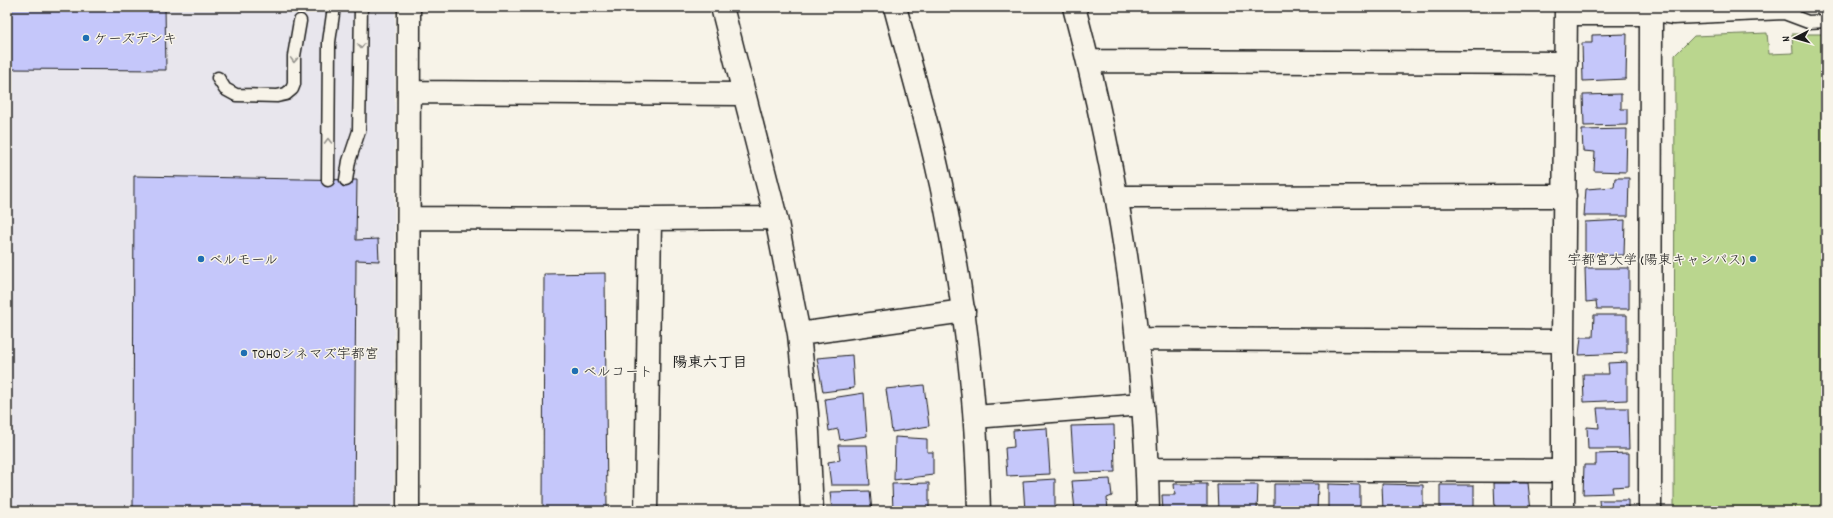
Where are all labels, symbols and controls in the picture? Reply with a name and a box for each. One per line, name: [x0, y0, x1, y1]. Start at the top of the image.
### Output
north arrow: [1775, 18, 1815, 58]
place label: ケーズデンキ: [94, 30, 177, 50]
marker: ケーズデンキ: [81, 33, 91, 43]
text: N: [1779, 35, 1795, 42]
one-way arrow: [357, 43, 365, 49]
one-way arrow: [290, 57, 298, 63]
one-way arrow: [323, 138, 332, 144]
place label: ベルモール: [209, 251, 278, 271]
place label: 宇都宮大学 (陽東キャンパス): [1567, 251, 1745, 271]
marker: ベルモール: [196, 254, 206, 264]
marker: 宇都宮大学 (陽東キャンパス): [1748, 254, 1758, 264]
place label: TOHOシネマズ宇都宮: [252, 345, 379, 365]
marker: TOHOシネマズ宇都宮: [239, 348, 249, 358]
district label: 陽東六丁目: [672, 353, 748, 375]
place label: ベルコート: [583, 363, 653, 383]
marker: ベルコート: [570, 366, 580, 376]

